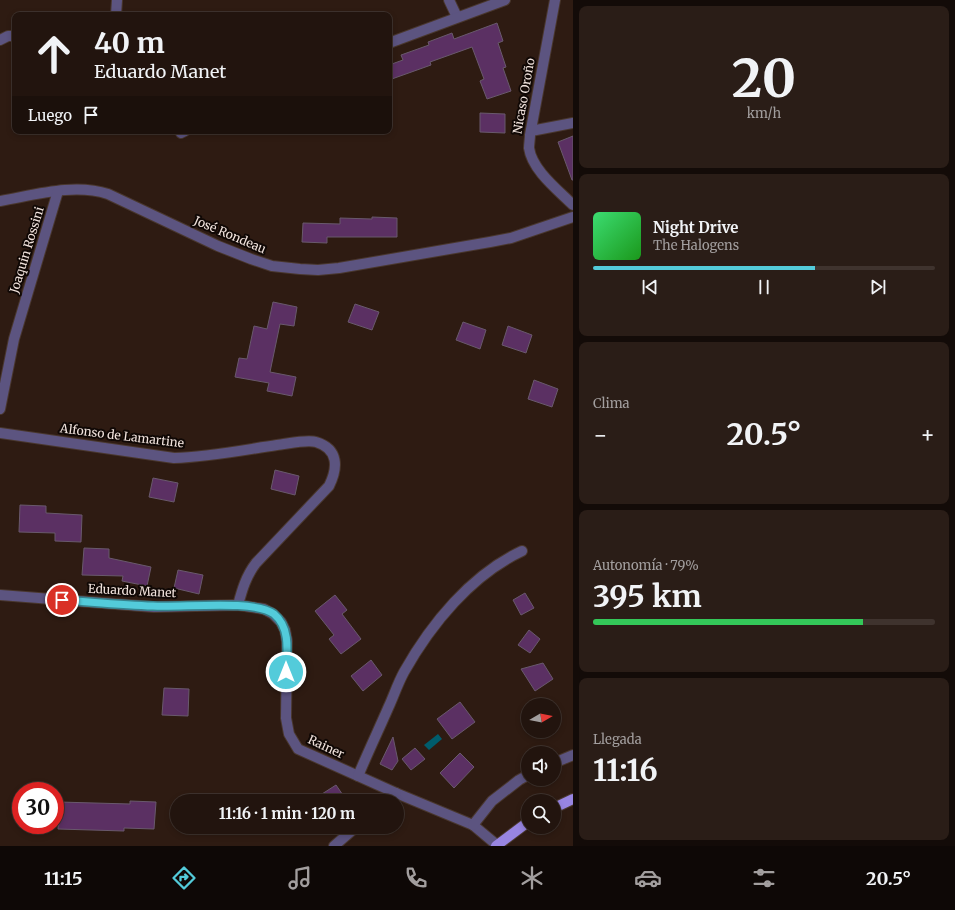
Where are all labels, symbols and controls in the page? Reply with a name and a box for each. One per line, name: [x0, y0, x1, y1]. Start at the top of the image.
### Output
text: 40 m: [94, 25, 165, 61]
icon: ahead: [28, 28, 80, 80]
text: 20: [732, 46, 796, 111]
street label: Nicaso Oroño: [509, 57, 538, 135]
text: Eduardo Manet: [94, 60, 226, 83]
icon: arrive: [80, 104, 102, 126]
text: km/h: [747, 105, 781, 122]
text: Luego: [28, 106, 72, 125]
street label: Joaquin Rossini: [6, 205, 47, 296]
street label: José Rondeau: [191, 212, 269, 257]
text: Night Drive: [653, 218, 738, 237]
text: The Halogens: [653, 237, 739, 254]
icon: previous: [639, 276, 661, 298]
icon: pause: [753, 276, 775, 298]
icon: next: [867, 276, 889, 298]
text: Clima: [593, 395, 630, 412]
text: 20.5°: [727, 415, 801, 453]
street label: Alfonso de Lamartine: [58, 420, 185, 451]
text: −: [593, 421, 608, 449]
text: +: [920, 421, 935, 449]
text: Autonomía · 79%: [593, 557, 699, 574]
text: 395 km: [593, 577, 702, 615]
street label: Eduardo Manet: [88, 581, 177, 600]
pin: [45, 583, 79, 617]
icon: arrive: [51, 589, 73, 611]
position arrow: [265, 651, 307, 693]
north arrow: [521, 698, 561, 738]
map controls: [521, 698, 561, 834]
text: Llegada: [593, 731, 642, 748]
street label: Rainer: [306, 732, 347, 762]
button: sound: [521, 746, 561, 786]
text: 11:16: [593, 751, 658, 789]
speed limit sign: 30: [12, 782, 64, 834]
button: search: [521, 794, 561, 834]
text: 11:16 · 1 min · 120 m: [219, 804, 355, 823]
icon: directions: [170, 864, 198, 892]
icon: music: [286, 864, 314, 892]
icon: phone: [402, 864, 430, 892]
icon: climate: [518, 864, 546, 892]
icon: car: [634, 864, 662, 892]
icon: filters: [750, 864, 778, 892]
text: 11:15: [44, 867, 82, 890]
text: 20.5°: [866, 867, 911, 890]

